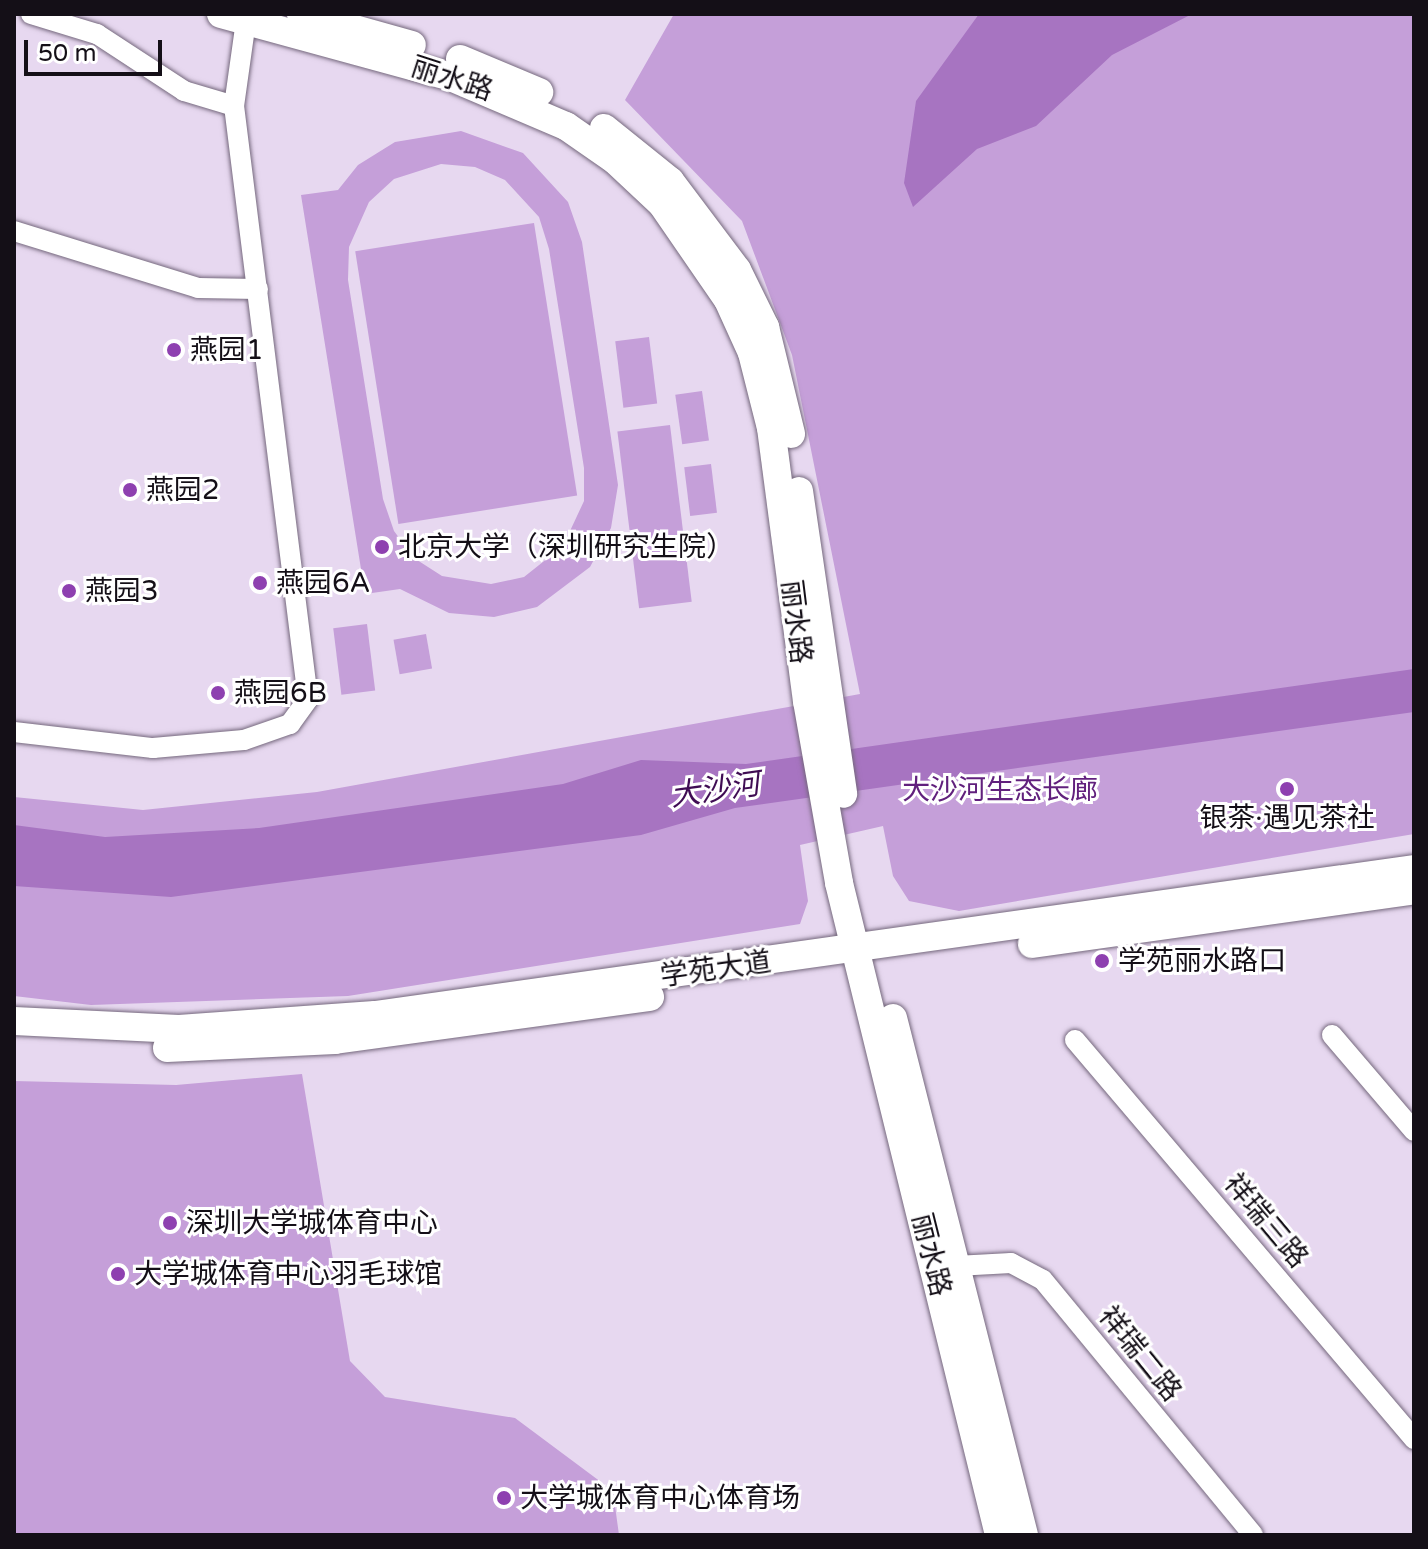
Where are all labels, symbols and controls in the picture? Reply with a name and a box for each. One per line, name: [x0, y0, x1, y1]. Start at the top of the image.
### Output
scale bar: [28, 24, 166, 74]
text: 50 m: [38, 39, 96, 68]
street label: 丽水路: [407, 50, 497, 108]
place label: 燕园1: [190, 333, 264, 367]
marker: 燕园1: [165, 341, 183, 359]
place label: 燕园2: [146, 473, 220, 507]
marker: 燕园2: [121, 481, 139, 499]
place label: 北京大学（深圳研究生院）: [398, 530, 734, 564]
marker: 北京大学（深圳研究生院）: [373, 538, 391, 556]
place label: 燕园6A: [276, 566, 370, 600]
place label: 燕园3: [85, 574, 159, 608]
marker: 燕园6A: [251, 574, 269, 592]
street label: 丽水路: [774, 578, 818, 666]
marker: 燕园3: [60, 582, 78, 600]
place label: 燕园6B: [234, 676, 327, 710]
marker: 燕园6B: [209, 684, 227, 702]
water label: 大沙河: [668, 767, 762, 815]
park label: 大沙河生态长廊: [902, 773, 1098, 807]
marker: 银茶·遇见茶社: [1278, 780, 1296, 798]
place label: 银茶·遇见茶社: [1199, 801, 1375, 835]
place label: 学苑丽水路口: [1118, 944, 1286, 978]
street label: 学苑大道: [658, 945, 774, 993]
marker: 学苑丽水路口: [1093, 952, 1111, 970]
street label: 祥瑞三路: [1217, 1167, 1315, 1275]
place label: 深圳大学城体育中心: [186, 1206, 438, 1240]
street label: 丽水路: [905, 1210, 957, 1300]
marker: 深圳大学城体育中心: [161, 1214, 179, 1232]
place label: 大学城体育中心羽毛球馆: [134, 1257, 442, 1291]
marker: 大学城体育中心羽毛球馆: [109, 1265, 127, 1283]
street label: 祥瑞二路: [1092, 1300, 1188, 1408]
place label: 大学城体育中心体育场: [520, 1481, 800, 1515]
marker: 大学城体育中心体育场: [495, 1489, 513, 1507]

